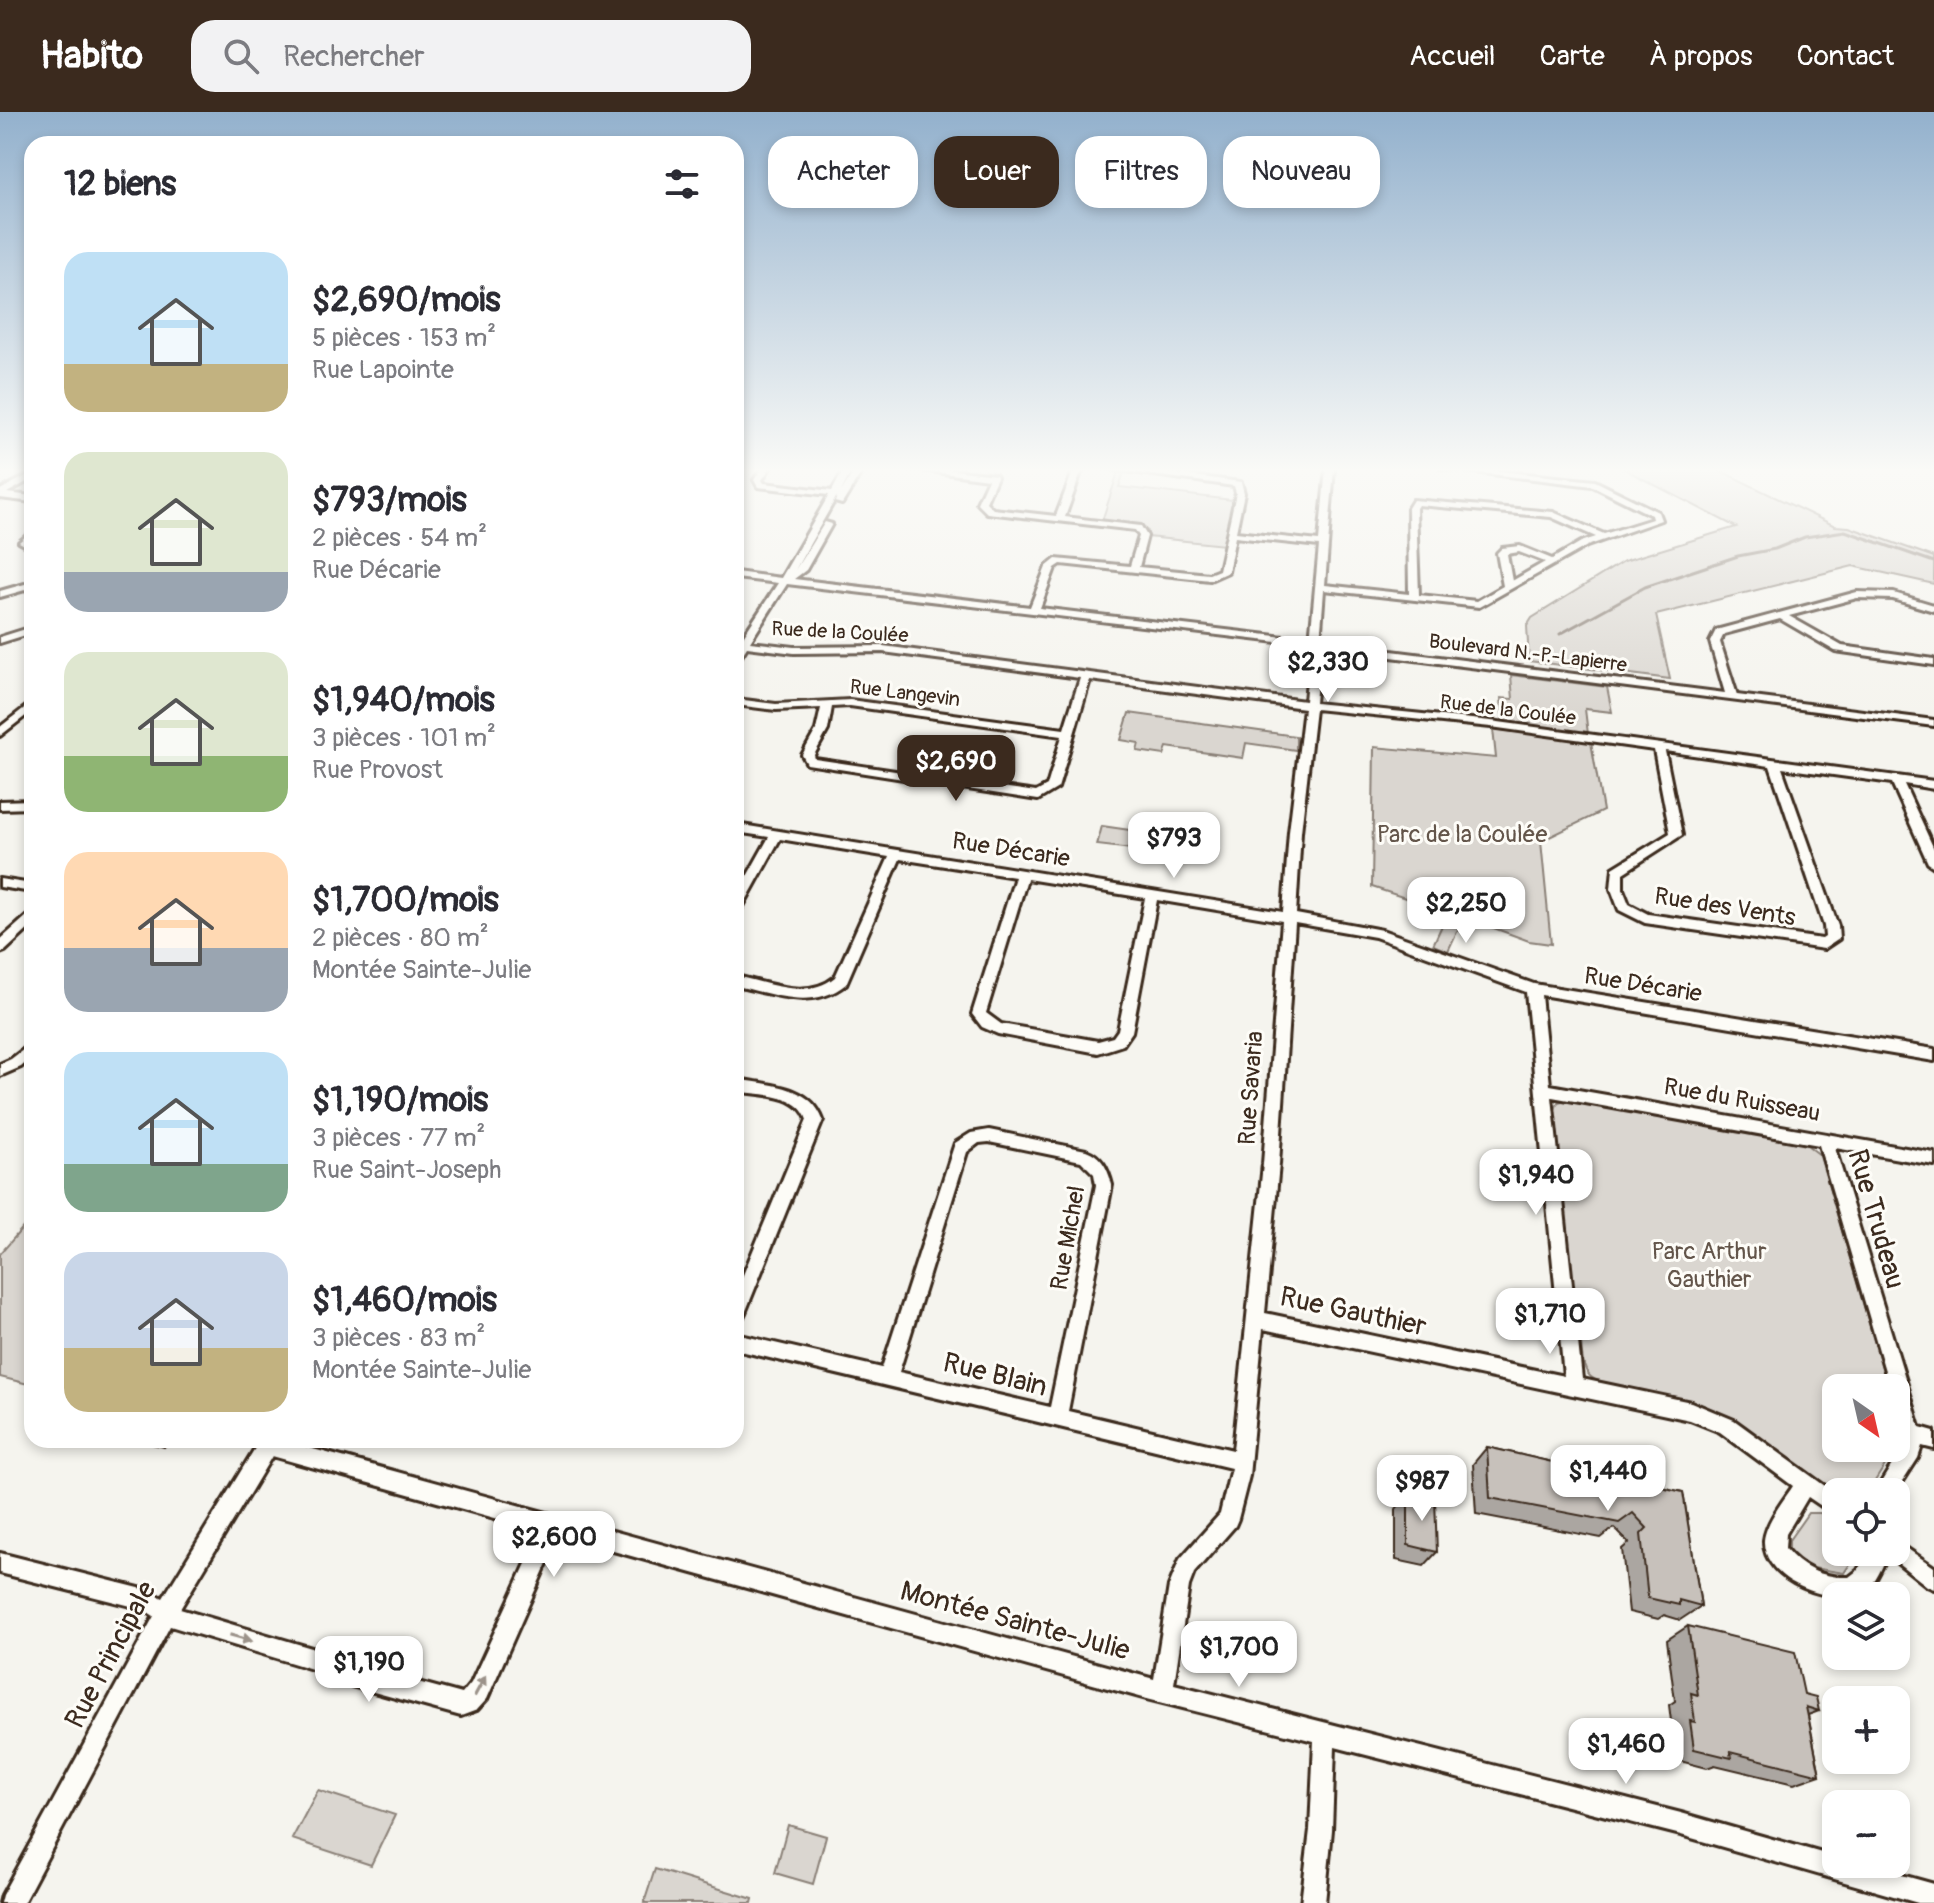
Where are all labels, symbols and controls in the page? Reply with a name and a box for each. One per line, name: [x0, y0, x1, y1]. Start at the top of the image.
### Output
search box: [191, 20, 751, 92]
text: Habito: [40, 32, 143, 80]
icon: search: [219, 34, 263, 78]
text: Rechercher: [283, 38, 425, 75]
text: Accueil: [1409, 39, 1496, 74]
text: Carte: [1540, 39, 1605, 74]
text: À propos: [1649, 39, 1753, 74]
text: Contact: [1797, 39, 1894, 74]
chip: Acheter: [768, 136, 918, 208]
chip: Louer: [934, 136, 1059, 208]
chip: Filtres: [1075, 136, 1207, 208]
chip: Nouveau: [1223, 136, 1380, 208]
icon: filters: [660, 162, 704, 206]
text: 12 biens: [64, 163, 176, 206]
text: $2,690/mois: [312, 279, 501, 322]
icon: home: [128, 284, 224, 380]
text: 5 pièces · 153 m²: [312, 322, 496, 354]
text: Rue Lapointe: [312, 354, 454, 386]
text: $793/mois: [312, 479, 467, 522]
icon: home: [128, 484, 224, 580]
text: 2 pièces · 54 m²: [312, 522, 487, 554]
text: Rue Décarie: [312, 554, 441, 586]
street label: Rue de la Coulée: [771, 616, 909, 648]
street label: Boulevard N.-P.-Lapierre: [1428, 628, 1629, 678]
pin: $2,330: [1263, 636, 1393, 704]
text: $2,330: [1287, 646, 1369, 678]
street label: Rue Langevin: [849, 674, 961, 712]
text: $1,940/mois: [312, 679, 495, 722]
icon: home: [128, 684, 224, 780]
street label: Rue de la Coulée: [1439, 689, 1578, 731]
text: 3 pièces · 101 m²: [312, 722, 496, 754]
pin: $2,690: [891, 735, 1021, 803]
text: $2,690: [915, 745, 997, 777]
text: Rue Provost: [312, 754, 443, 786]
pin: $793: [1127, 812, 1221, 880]
park label: Parc de la Coulée: [1377, 820, 1547, 849]
text: $793: [1146, 822, 1202, 854]
street label: Rue Décarie: [950, 826, 1072, 874]
pin: $2,250: [1401, 877, 1531, 945]
text: $1,700/mois: [312, 879, 499, 922]
street label: Rue des Vents: [1652, 882, 1798, 932]
icon: home: [128, 884, 224, 980]
text: $2,250: [1425, 887, 1507, 919]
text: 2 pièces · 80 m²: [312, 922, 489, 954]
text: Montée Sainte-Julie: [312, 954, 531, 986]
street label: Rue Décarie: [1582, 961, 1704, 1009]
street label: Rue Savaria: [1233, 1030, 1269, 1146]
street label: Rue du Ruisseau: [1662, 1072, 1822, 1128]
text: $1,190/mois: [312, 1079, 488, 1122]
icon: home: [128, 1084, 224, 1180]
text: 3 pièces · 77 m²: [312, 1122, 485, 1154]
street label: Rue Trudeau: [1839, 1145, 1913, 1293]
pin: $1,940: [1471, 1149, 1601, 1217]
text: Rue Saint-Joseph: [312, 1154, 502, 1186]
text: $1,940: [1497, 1159, 1575, 1191]
street label: Rue Michel: [1045, 1184, 1091, 1292]
park label: Parc Arthur Gauthier: [1651, 1237, 1767, 1294]
text: $1,460/mois: [312, 1279, 497, 1322]
street label: Rue Gauthier: [1277, 1279, 1429, 1345]
icon: home: [128, 1284, 224, 1380]
pin: $1,710: [1485, 1288, 1615, 1356]
text: $1,710: [1514, 1298, 1586, 1330]
text: 3 pièces · 83 m²: [312, 1322, 485, 1354]
street label: Rue Blain: [939, 1345, 1051, 1405]
text: Montée Sainte-Julie: [312, 1354, 531, 1386]
north arrow: [1822, 1374, 1910, 1462]
map controls: [1822, 1374, 1910, 1878]
pin: $1,440: [1543, 1445, 1673, 1513]
pin: $987: [1375, 1455, 1469, 1523]
text: $1,440: [1569, 1455, 1647, 1487]
text: $987: [1395, 1465, 1449, 1497]
button: locate: [1822, 1478, 1910, 1566]
pin: $2,600: [489, 1511, 619, 1579]
text: $2,600: [511, 1521, 597, 1553]
street label: Montée Sainte-Julie: [896, 1574, 1134, 1669]
street label: Rue Principale: [58, 1575, 164, 1735]
button: layers: [1822, 1582, 1910, 1670]
pin: $1,700: [1174, 1621, 1304, 1689]
text: $1,700: [1199, 1631, 1279, 1663]
one-way arrow: [229, 1632, 253, 1645]
pin: $1,190: [304, 1636, 434, 1704]
text: $1,190: [333, 1646, 405, 1678]
one-way arrow: [473, 1675, 487, 1697]
button: +: [1822, 1686, 1910, 1774]
pin: $1,460: [1561, 1718, 1691, 1786]
text: $1,460: [1587, 1728, 1665, 1760]
button: −: [1822, 1790, 1910, 1878]

